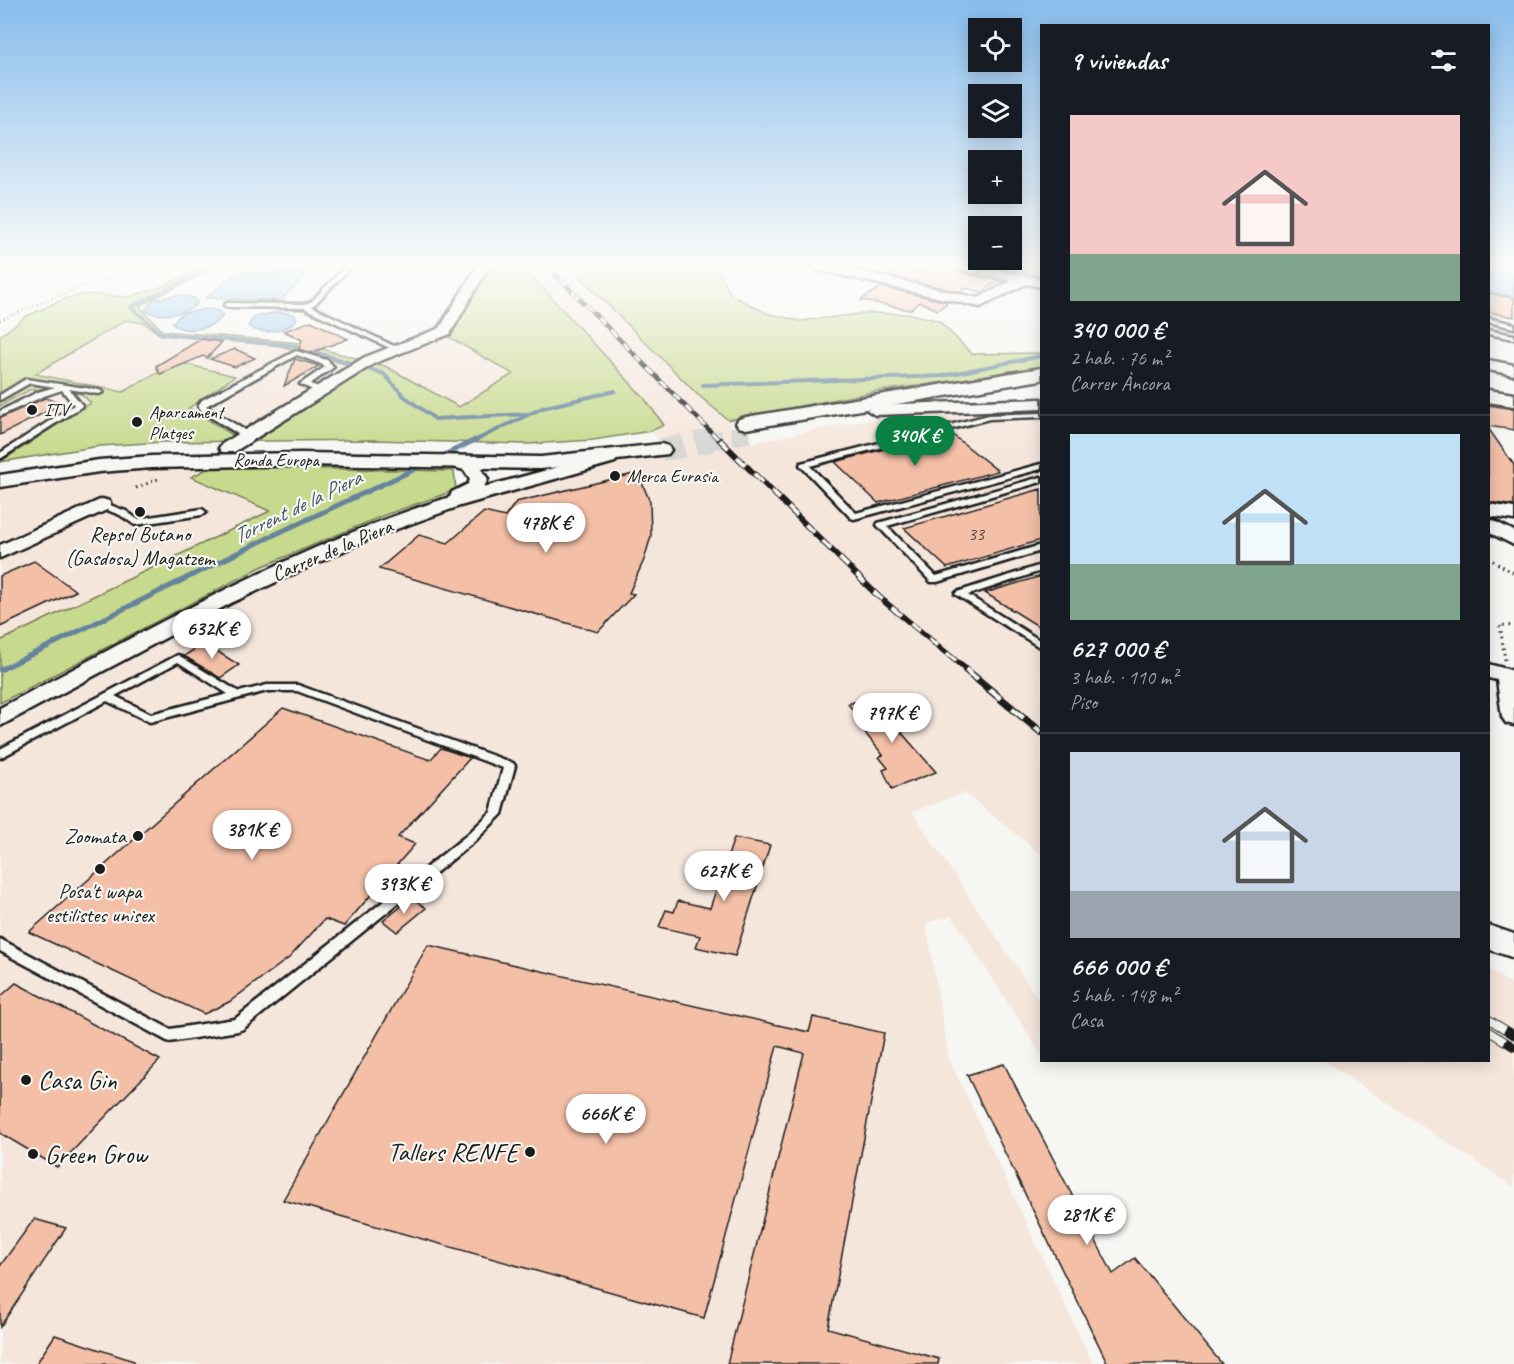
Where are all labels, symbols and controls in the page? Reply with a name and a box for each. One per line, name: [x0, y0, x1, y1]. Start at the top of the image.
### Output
map controls: [968, 18, 1022, 270]
button: locate: [968, 18, 1022, 72]
text: 9 viviendas: [1070, 44, 1167, 77]
icon: filters: [1427, 44, 1460, 77]
button: layers: [968, 84, 1022, 138]
button: +: [968, 150, 1022, 204]
icon: home: [1211, 154, 1319, 262]
button: −: [968, 216, 1022, 270]
text: 340 000 €: [1070, 313, 1164, 346]
text: 2 hab. · 76 m²: [1070, 346, 1168, 371]
text: Carrer Àncora: [1070, 371, 1169, 396]
place label: ITV: [44, 399, 73, 421]
place label: Aparcament Platges: [149, 401, 226, 444]
marker: ITV: [25, 403, 39, 417]
marker: Aparcament Platges: [130, 415, 144, 429]
pin: 340K €: [866, 416, 964, 467]
text: 340K €: [890, 423, 941, 448]
street label: Ronda Europa: [233, 449, 321, 471]
water label: Torrent de la Piera: [228, 463, 368, 550]
place label: Merca Eurasia: [627, 465, 719, 487]
marker: Merca Eurasia: [608, 469, 622, 483]
icon: home: [1211, 473, 1319, 581]
pin: 478K €: [497, 503, 595, 554]
marker: Repsol Butano (Gasdosa) Magatzem: [133, 505, 147, 519]
text: 478K €: [521, 510, 571, 535]
street label: Carrer de la Piera: [268, 512, 398, 587]
place label: Repsol Butano (Gasdosa) Magatzem: [65, 521, 217, 571]
house number: 33: [968, 523, 986, 545]
pin: 632K €: [163, 609, 261, 660]
text: 632K €: [186, 616, 238, 641]
text: 627 000 €: [1070, 632, 1165, 665]
text: 3 hab. · 110 m²: [1070, 665, 1177, 690]
text: Piso: [1070, 690, 1097, 715]
pin: 797K €: [843, 693, 941, 744]
text: 797K €: [867, 700, 917, 725]
icon: home: [1211, 791, 1319, 899]
pin: 381K €: [203, 810, 301, 861]
text: 381K €: [227, 817, 278, 842]
place label: Zoomata: [64, 823, 128, 849]
marker: Zoomata: [131, 829, 145, 843]
pin: 627K €: [675, 851, 773, 902]
text: 627K €: [698, 858, 750, 883]
marker: Posa't wapa estilistes unisex: [93, 862, 107, 876]
pin: 393K €: [355, 864, 453, 915]
text: 393K €: [379, 871, 429, 896]
place label: Posa't wapa estilistes unisex: [46, 878, 156, 928]
text: 666 000 €: [1070, 950, 1166, 983]
text: 5 hab. · 148 m²: [1070, 983, 1177, 1008]
text: Casa: [1070, 1008, 1103, 1033]
place label: Casa Gin: [38, 1064, 117, 1097]
marker: Casa Gin: [19, 1073, 33, 1087]
pin: 666K €: [557, 1094, 655, 1145]
text: 666K €: [580, 1101, 632, 1126]
place label: Tallers RENFE: [388, 1136, 522, 1169]
place label: Green Grow: [45, 1138, 149, 1171]
marker: Tallers RENFE: [523, 1145, 537, 1159]
marker: Green Grow: [26, 1147, 40, 1161]
pin: 281K €: [1038, 1195, 1136, 1246]
text: 281K €: [1062, 1202, 1113, 1227]

